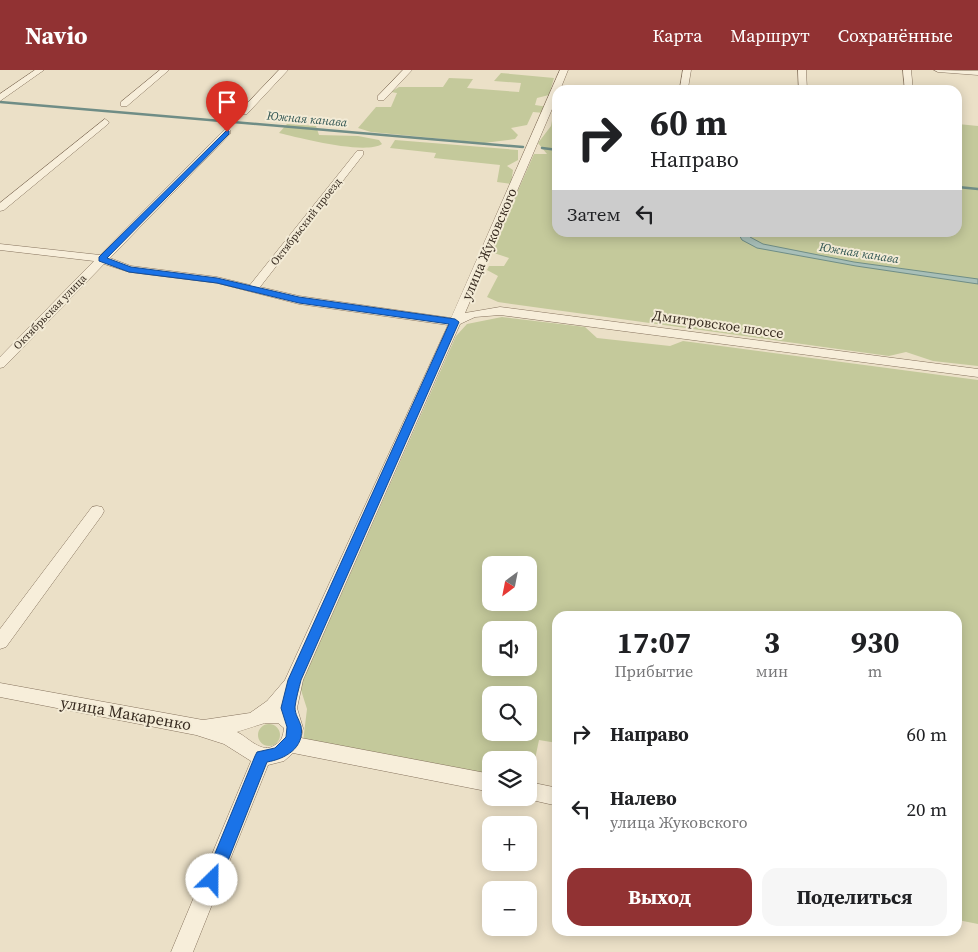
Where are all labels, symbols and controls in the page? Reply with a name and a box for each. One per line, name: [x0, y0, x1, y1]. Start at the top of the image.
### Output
text: Navio: [25, 19, 88, 52]
text: Карта: [653, 23, 702, 48]
text: Маршрут: [730, 23, 810, 48]
text: Сохранённые: [838, 23, 953, 48]
pin: [206, 81, 248, 132]
icon: arrive: [213, 88, 241, 116]
text: 60 m: [650, 99, 727, 147]
icon: right: [567, 105, 632, 170]
water label: Южная канава: [265, 107, 348, 131]
text: Направо: [650, 144, 739, 174]
street label: Октябрьский проезд: [267, 175, 345, 269]
street label: улица Жуковского: [456, 184, 522, 303]
icon: left: [631, 200, 659, 228]
text: Затем: [567, 201, 621, 227]
water label: Южная канава: [817, 239, 901, 267]
street label: Октябрьская улица: [10, 271, 90, 353]
street label: Дмитровское шоссе: [651, 305, 785, 343]
north arrow: [482, 556, 538, 611]
map controls: [482, 556, 537, 936]
button: sound: [482, 621, 537, 676]
text: 17:07: [617, 622, 691, 663]
text: 3: [764, 622, 780, 663]
text: 930: [851, 622, 899, 663]
text: Прибытие: [615, 660, 693, 682]
text: мин: [756, 660, 788, 682]
text: m: [868, 660, 882, 682]
button: search: [482, 686, 537, 741]
street label: улица Макаренко: [59, 691, 193, 735]
icon: right: [567, 720, 595, 748]
text: Направо: [610, 721, 689, 747]
text: 60 m: [906, 721, 947, 747]
button: layers: [482, 751, 537, 806]
text: Налево: [610, 785, 677, 811]
icon: left: [567, 795, 595, 823]
text: 20 m: [906, 796, 947, 822]
text: улица Жуковского: [610, 811, 747, 833]
button: +: [482, 816, 537, 871]
position arrow: [185, 853, 237, 905]
button: Выход: [567, 868, 752, 926]
button: Поделиться: [762, 868, 947, 926]
button: −: [482, 881, 537, 936]

